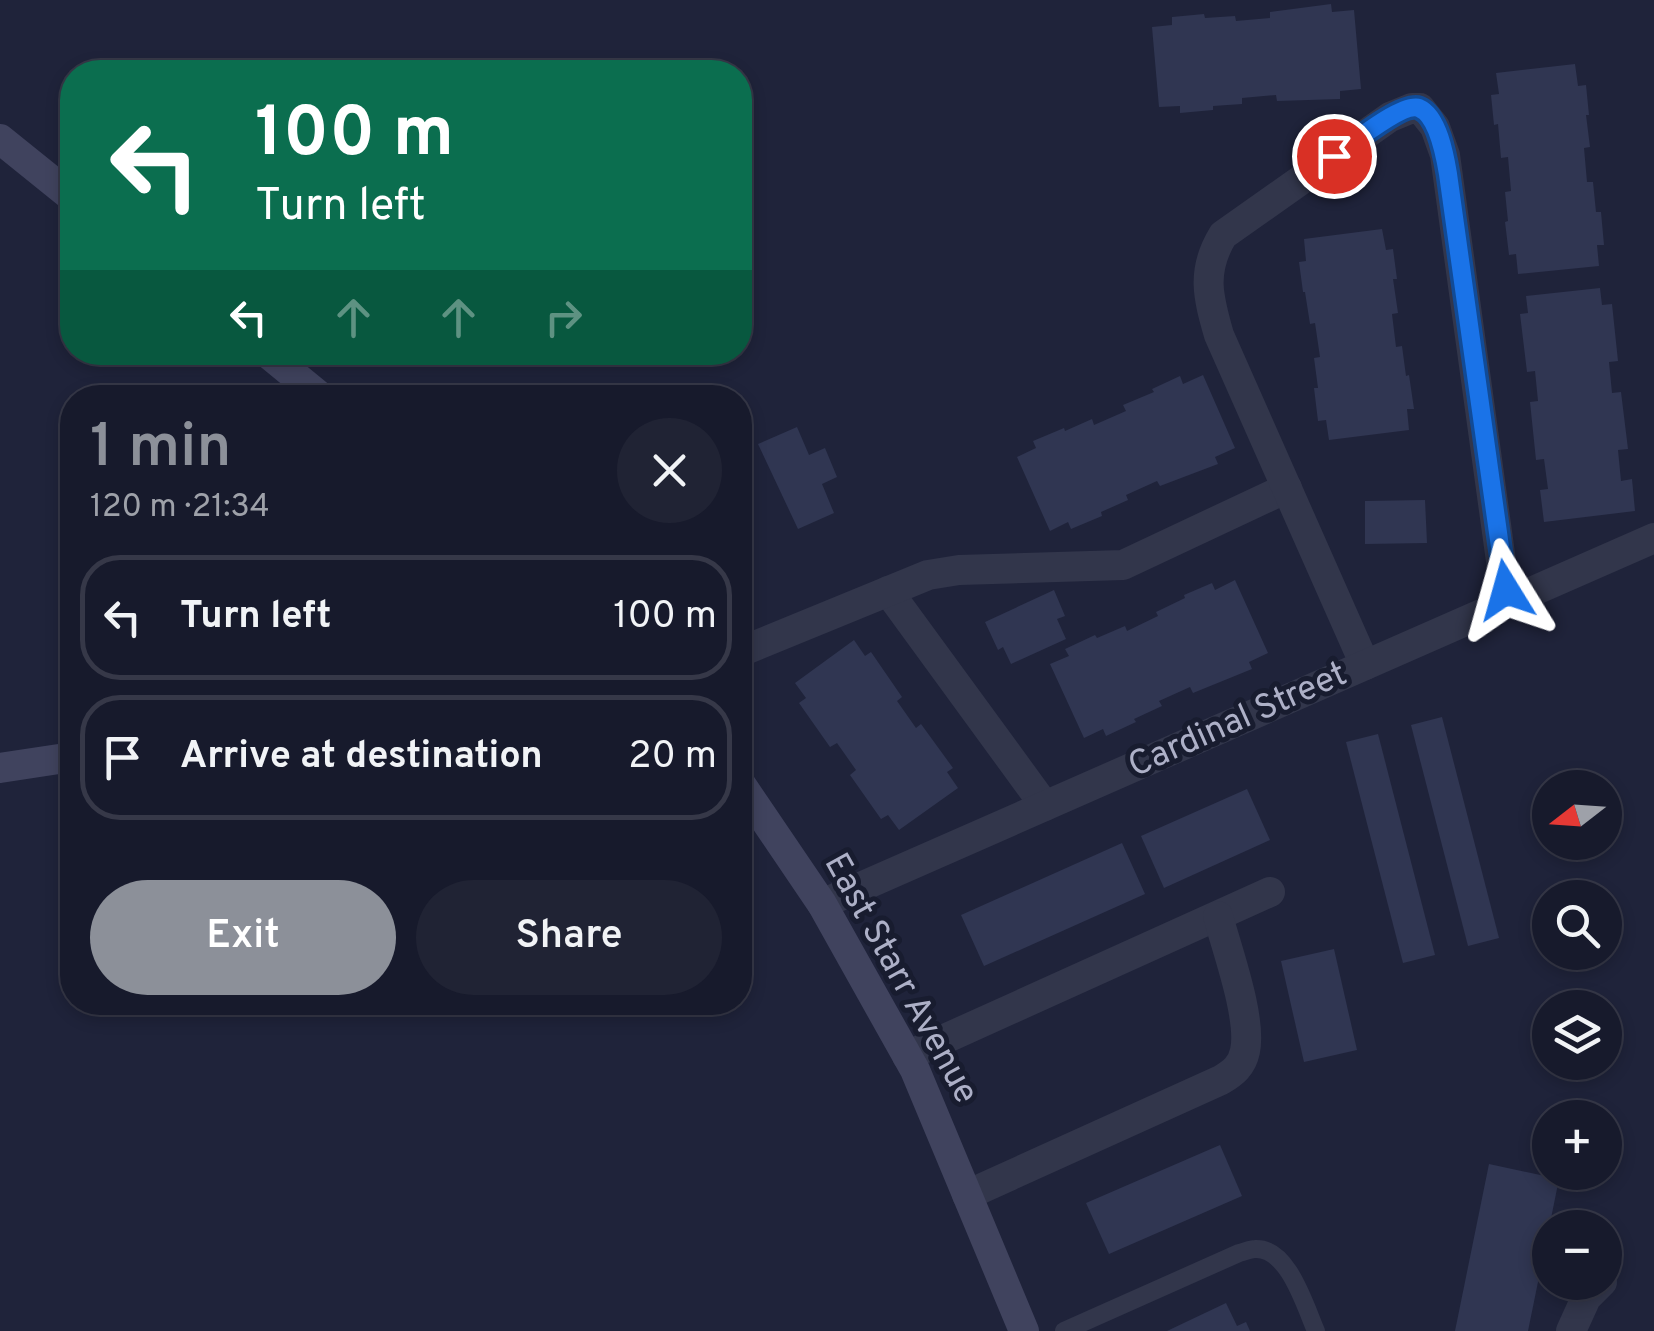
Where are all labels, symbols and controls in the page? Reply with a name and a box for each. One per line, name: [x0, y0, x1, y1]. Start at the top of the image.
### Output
text: 100 m: [255, 92, 454, 181]
icon: left: [90, 100, 220, 230]
pin: [1292, 114, 1377, 199]
icon: arrive: [1307, 129, 1362, 184]
text: Turn left: [255, 179, 426, 236]
icon: left: [221, 290, 276, 345]
icon: ahead: [326, 290, 381, 345]
icon: ahead: [431, 290, 486, 345]
icon: right: [536, 290, 591, 345]
text: 1 min: [90, 412, 231, 488]
button: close: [617, 418, 722, 523]
text: 120 m · 21:34: [90, 488, 270, 528]
position arrow: [1454, 538, 1558, 642]
icon: left: [95, 590, 150, 645]
text: Turn left: [180, 593, 332, 642]
text: 100 m: [613, 593, 717, 642]
street label: Cardinal Street: [1122, 653, 1354, 789]
icon: arrive: [95, 730, 150, 785]
text: Arrive at destination: [180, 733, 543, 782]
text: 20 m: [628, 733, 717, 782]
north arrow: [1532, 770, 1622, 860]
map controls: [1532, 770, 1622, 1300]
street label: East Starr Avenue: [813, 846, 987, 1112]
button: Exit: [90, 880, 396, 995]
button: Share: [416, 880, 722, 995]
button: search: [1532, 880, 1622, 970]
button: layers: [1532, 990, 1622, 1080]
button: +: [1532, 1100, 1622, 1190]
button: −: [1532, 1210, 1622, 1300]

